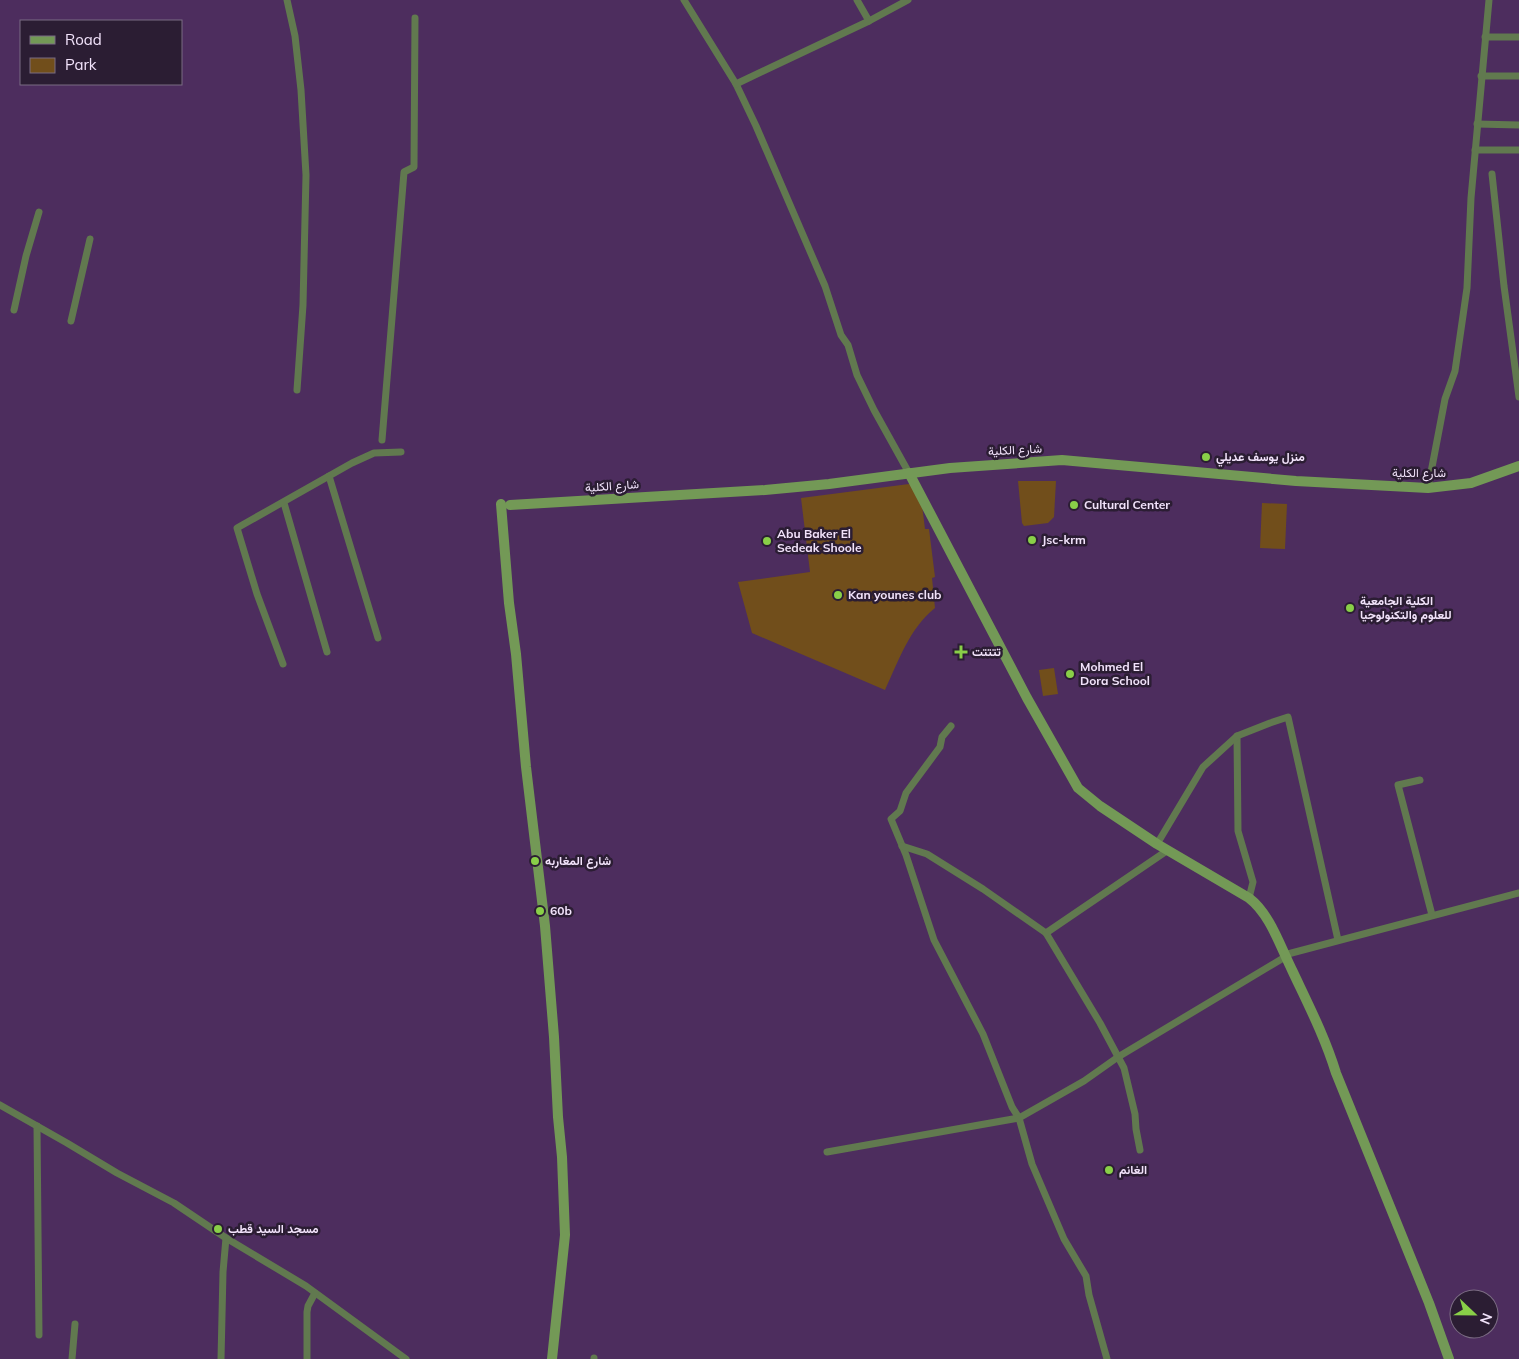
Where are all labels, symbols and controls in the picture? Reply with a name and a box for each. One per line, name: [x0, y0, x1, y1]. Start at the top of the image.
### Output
legend: [20, 20, 182, 85]
text: Road: [65, 30, 102, 49]
text: Park: [65, 55, 97, 74]
street label: شارع الكلية: [988, 441, 1042, 460]
place label: منزل يوسف عديلي: [1216, 449, 1305, 467]
marker: منزل يوسف عديلي: [1200, 451, 1212, 463]
street label: شارع الكلية: [1392, 465, 1446, 482]
street label: شارع الكلية: [584, 476, 640, 497]
place label: Cultural Center: [1084, 497, 1170, 512]
marker: Cultural Center: [1068, 499, 1080, 511]
place label: Abu Baker El Sedeak Shoole: [777, 526, 862, 555]
place label: Jsc-krm: [1042, 532, 1086, 547]
marker: Jsc-krm: [1026, 534, 1038, 546]
marker: Abu Baker El Sedeak Shoole: [761, 535, 773, 547]
place label: Kan younes club: [848, 587, 942, 602]
marker: Kan younes club: [832, 589, 844, 601]
place label: الكلية الجامعية للعلوم والتكنولوجيا: [1360, 593, 1452, 623]
marker: الكلية الجامعية للعلوم والتكنولوجيا: [1344, 602, 1356, 614]
place label: تتتتت: [972, 644, 1001, 659]
marker: تتتتت: [954, 645, 968, 659]
place label: Mohmed El Dora School: [1080, 659, 1150, 688]
marker: Mohmed El Dora School: [1064, 668, 1076, 680]
place label: شارع المغاربه: [545, 853, 611, 869]
marker: شارع المغاربه: [529, 855, 541, 867]
place label: 60b: [550, 903, 572, 918]
marker: 60b: [534, 905, 546, 917]
place label: الغانم: [1119, 1162, 1147, 1178]
marker: الغانم: [1103, 1164, 1115, 1176]
place label: مسجد السيد قطب: [228, 1221, 319, 1236]
marker: مسجد السيد قطب: [212, 1223, 224, 1235]
north arrow: [1449, 1289, 1499, 1339]
text: N: [1476, 1311, 1496, 1327]

